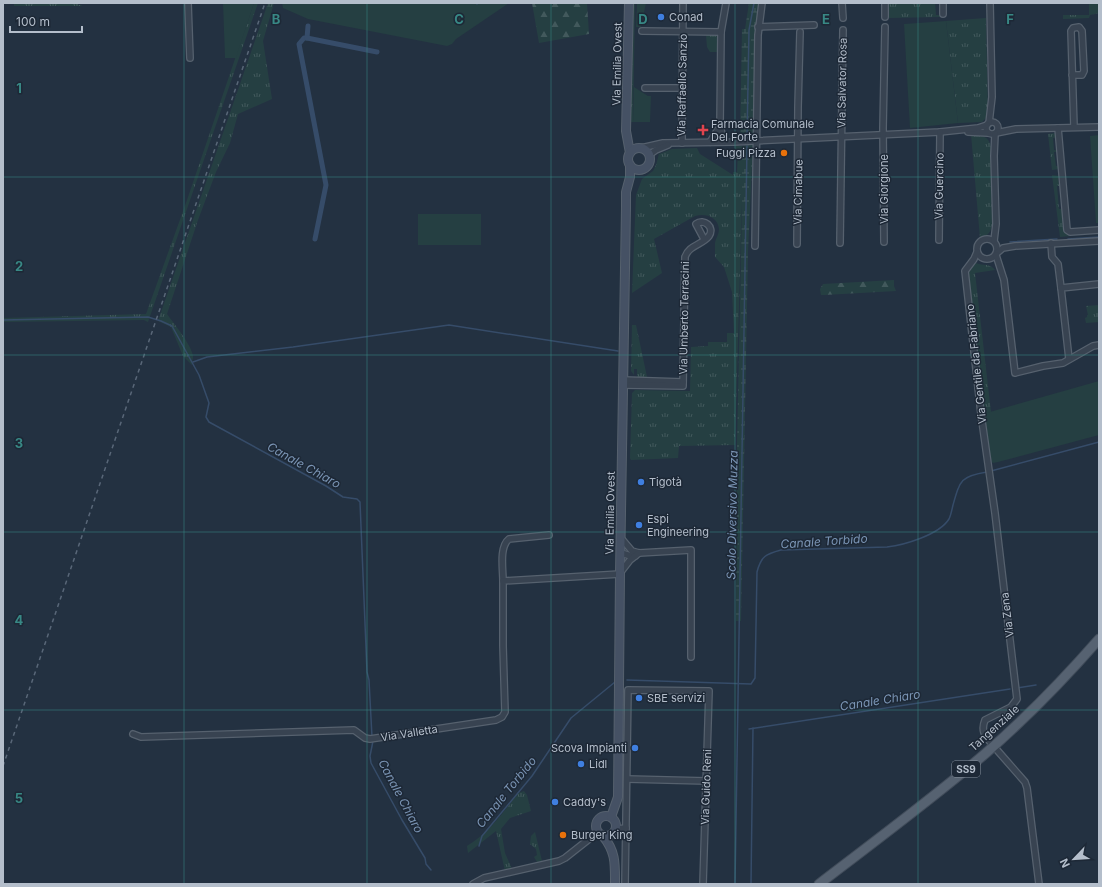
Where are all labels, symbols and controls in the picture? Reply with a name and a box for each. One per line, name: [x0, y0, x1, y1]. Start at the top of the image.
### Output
scale bar: [10, 8, 82, 34]
place label: Conad: [669, 10, 703, 24]
text: B: [272, 11, 281, 27]
text: C: [454, 11, 464, 27]
text: D: [638, 11, 648, 27]
text: E: [822, 11, 830, 27]
text: F: [1006, 11, 1014, 27]
marker: Conad: [656, 12, 666, 22]
text: 100 m: [16, 14, 50, 29]
street label: Via Emilia Ovest: [609, 22, 625, 106]
street label: Via Raffaello Sanzio: [674, 33, 690, 137]
street label: Via Salvator Rosa: [834, 38, 850, 128]
text: 1: [16, 80, 22, 96]
place label: Farmacia Comunale Del Forte: [711, 117, 814, 144]
marker: Farmacia Comunale Del Forte: [698, 125, 708, 135]
place label: Fuggi Pizza: [716, 146, 776, 160]
marker: Fuggi Pizza: [779, 148, 789, 158]
street label: Via Guercino: [931, 152, 947, 219]
street label: Via Giorgione: [877, 154, 891, 224]
street label: Via Cimabue: [790, 159, 806, 225]
text: 2: [15, 258, 23, 274]
street label: Via Umberto Terracini: [676, 261, 692, 375]
street label: Via Gentile da Fabriano: [963, 303, 989, 425]
text: 3: [15, 435, 23, 451]
water label: Canale Chiaro: [265, 439, 343, 491]
water label: Scolo Diversivo Muzza: [723, 450, 741, 580]
street label: Via Emilia Ovest: [602, 471, 618, 555]
place label: Tigotà: [649, 475, 682, 489]
marker: Tigotà: [636, 477, 646, 487]
place label: Espi Engineering: [647, 512, 709, 539]
marker: Espi Engineering: [634, 520, 644, 530]
water label: Canale Torbido: [780, 530, 868, 552]
street label: Via Zena: [997, 592, 1017, 638]
text: 4: [15, 612, 24, 628]
water label: Canale Chiaro: [839, 686, 921, 714]
place label: SBE servizi: [647, 691, 705, 705]
marker: SBE servizi: [634, 693, 644, 703]
street label: Tangenziale: [966, 702, 1022, 754]
street label: Via Valletta: [379, 722, 439, 744]
place label: Scova Impianti: [551, 741, 627, 755]
marker: Scova Impianti: [630, 743, 640, 753]
street label: Via Guido Reni: [698, 749, 714, 825]
water label: Canale Torbido: [473, 753, 539, 831]
water label: Canale Chiaro: [375, 757, 427, 835]
place label: Lidl: [589, 757, 607, 771]
marker: Lidl: [576, 759, 586, 769]
road number: SS9: [952, 761, 980, 777]
text: 5: [15, 790, 23, 806]
place label: Caddy's: [563, 795, 606, 809]
marker: Caddy's: [550, 797, 560, 807]
place label: Burger King: [571, 828, 633, 842]
marker: Burger King: [558, 830, 568, 840]
north arrow: [1054, 839, 1094, 879]
text: N: [1057, 856, 1073, 870]

